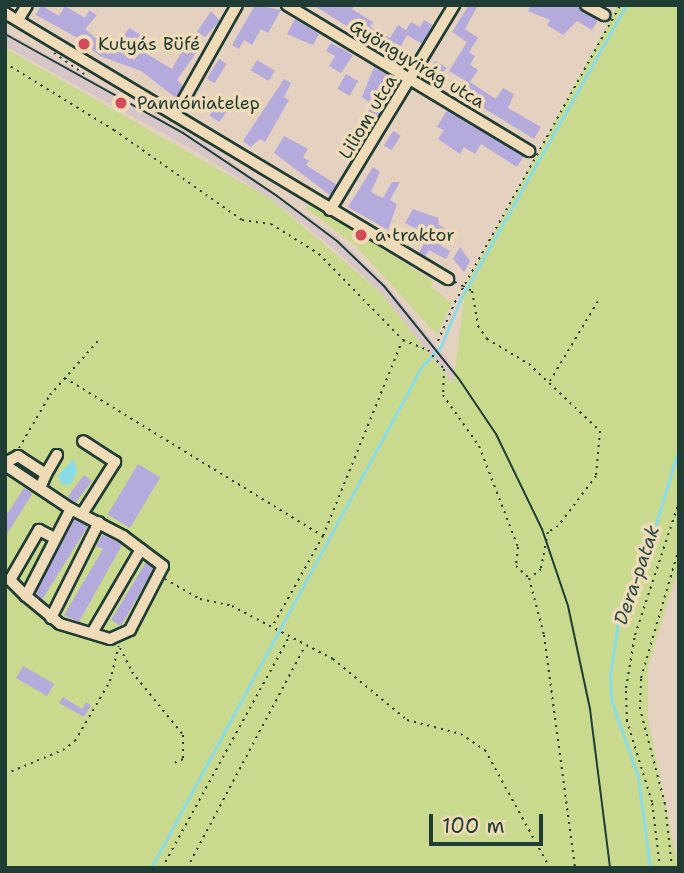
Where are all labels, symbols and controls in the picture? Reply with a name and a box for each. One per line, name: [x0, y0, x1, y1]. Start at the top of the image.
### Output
street label: Gyöngyvirág utca: [345, 15, 489, 113]
place label: Kutyás Büfé: [98, 33, 200, 55]
marker: Kutyás Büfé: [76, 36, 92, 52]
street label: Liliom utca: [334, 71, 402, 163]
place label: Pannóniatelep: [137, 92, 260, 114]
marker: Pannóniatelep: [111, 93, 131, 113]
place label: a traktor: [375, 224, 455, 246]
marker: a traktor: [353, 227, 369, 243]
water label: Dera-patak: [609, 522, 665, 628]
scale bar: [432, 800, 546, 844]
text: 100 m: [442, 812, 505, 840]

